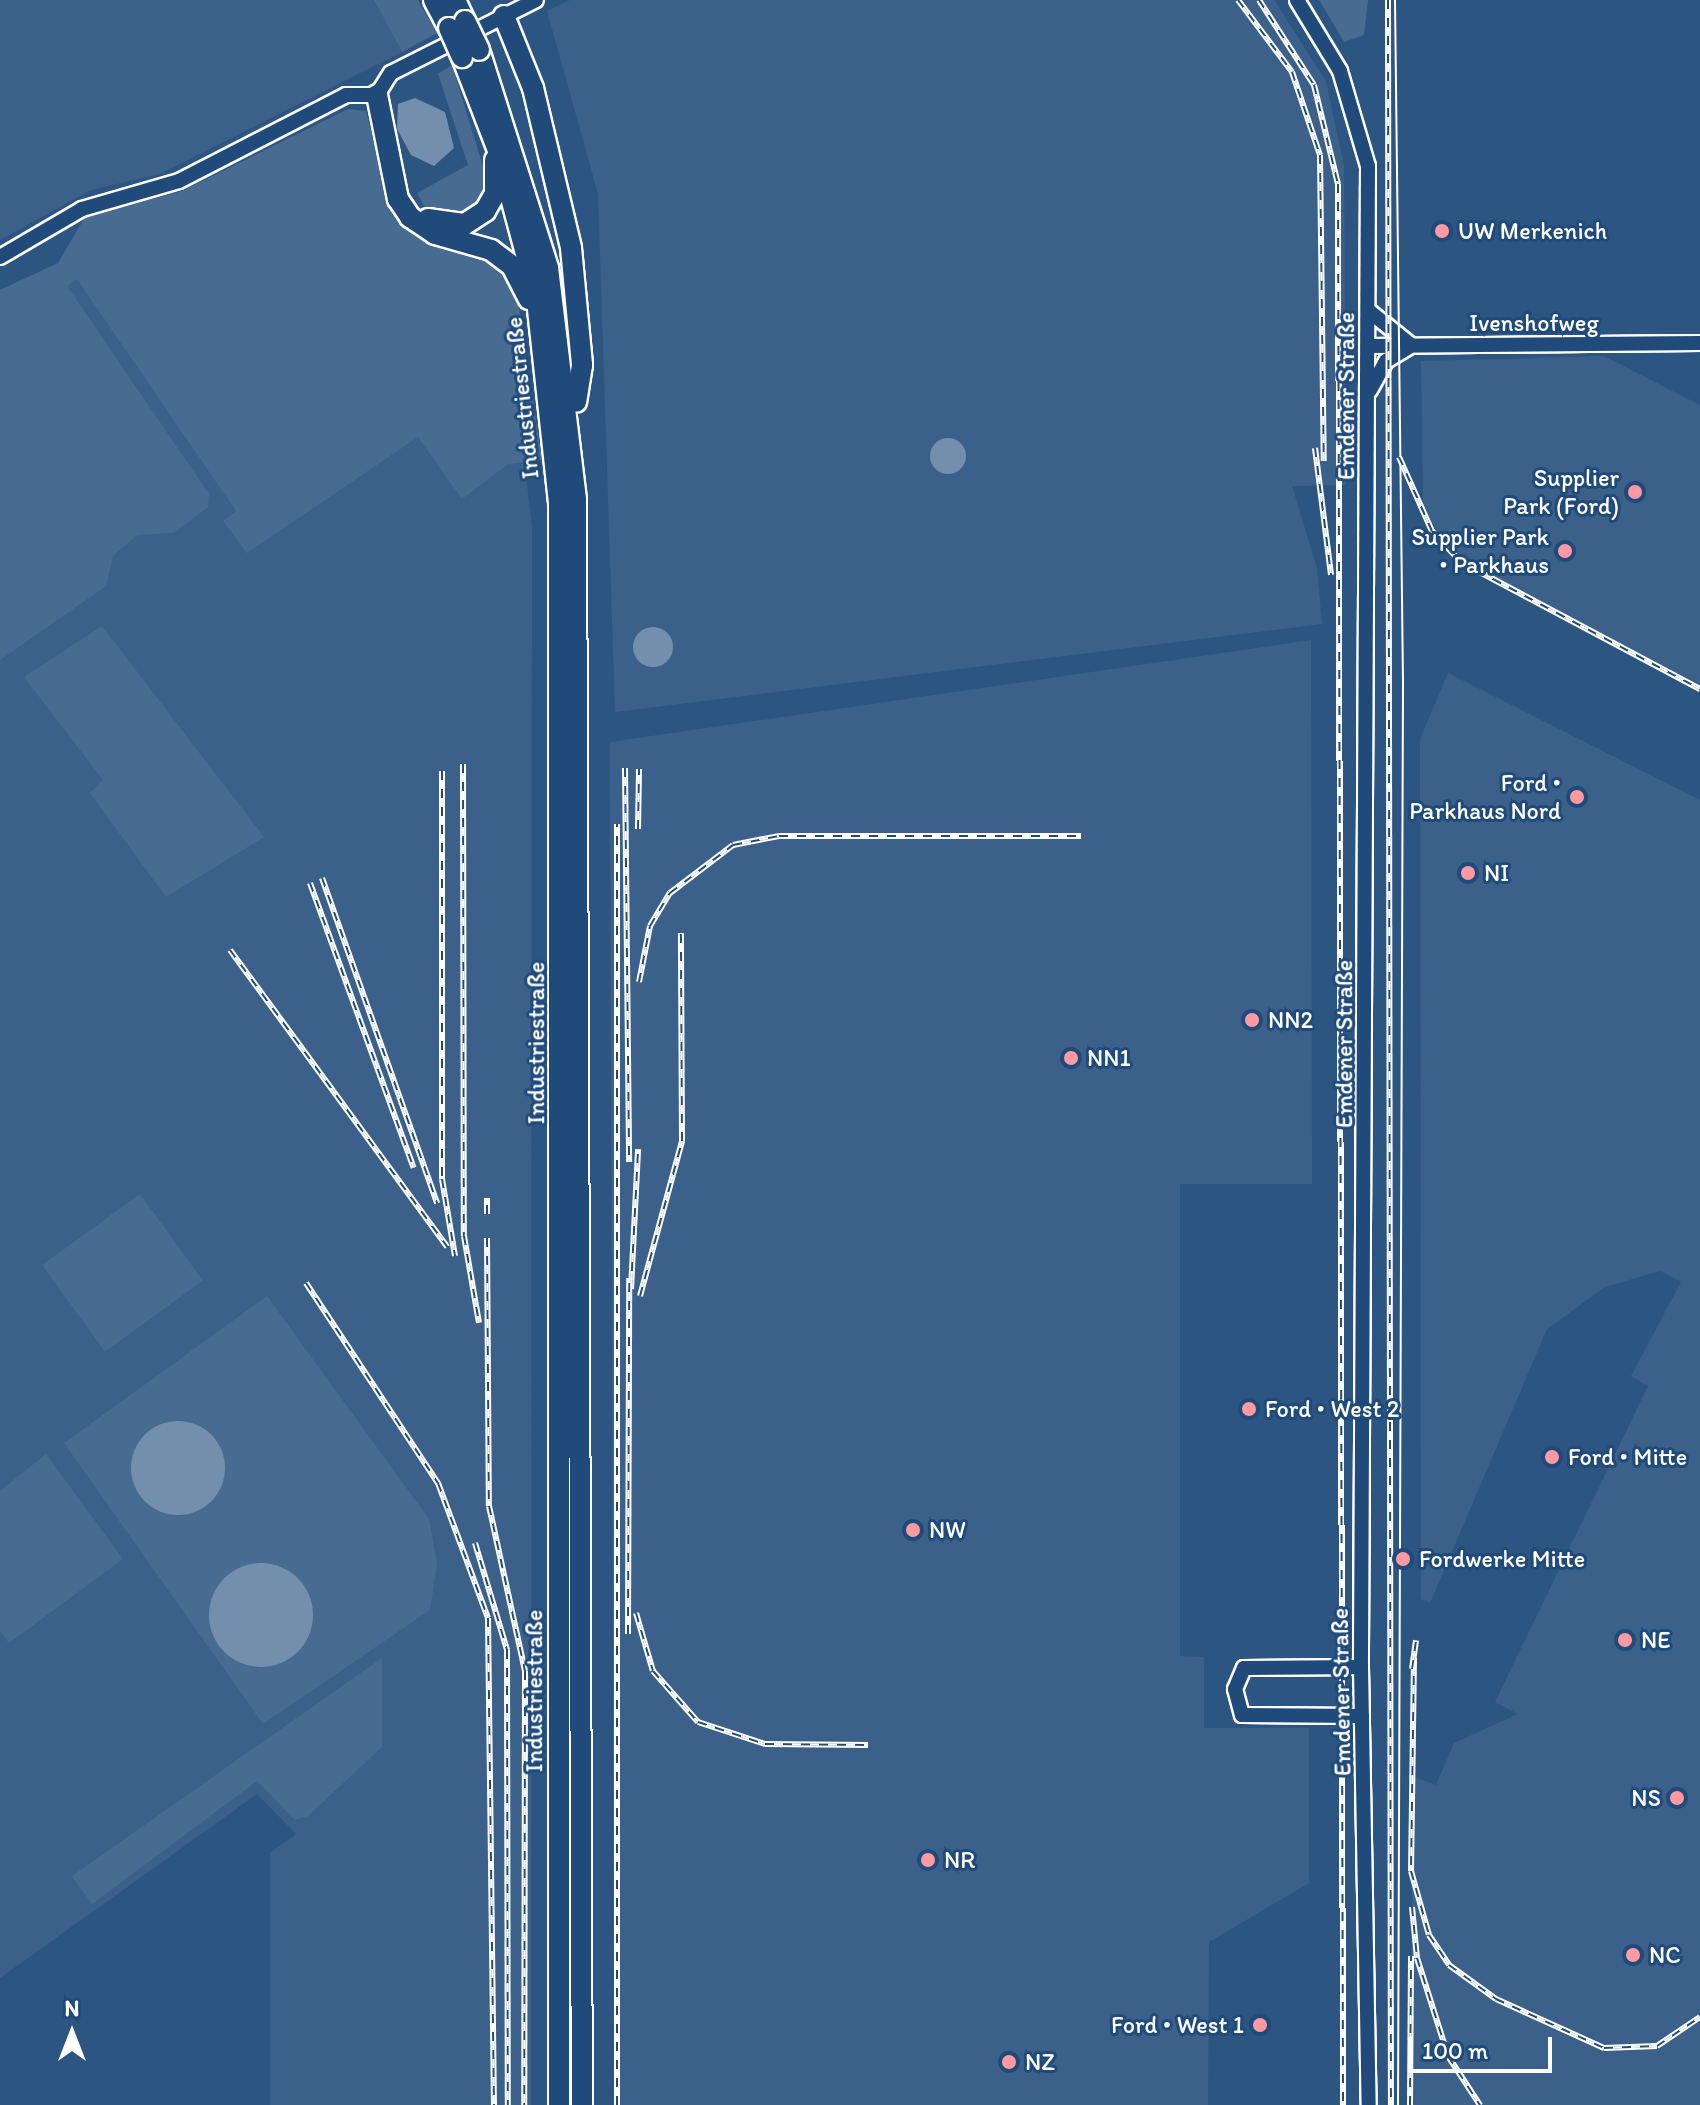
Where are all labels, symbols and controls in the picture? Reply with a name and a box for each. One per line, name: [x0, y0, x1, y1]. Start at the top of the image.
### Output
place label: UW Merkenich: [1458, 217, 1607, 245]
marker: UW Merkenich: [1433, 222, 1451, 240]
street label: Ivenshofweg: [1469, 309, 1599, 337]
street label: Emdener Straße: [1332, 312, 1360, 480]
street label: Industriestraße: [499, 316, 545, 480]
place label: Supplier Park (Ford): [1505, 464, 1619, 520]
marker: Supplier Park (Ford): [1626, 483, 1644, 501]
place label: Supplier Park • Parkhaus: [1411, 523, 1549, 579]
marker: Supplier Park • Parkhaus: [1556, 542, 1574, 560]
place label: Ford • Parkhaus Nord: [1409, 769, 1561, 825]
marker: Ford • Parkhaus Nord: [1568, 788, 1586, 806]
place label: NI: [1484, 859, 1509, 887]
marker: NI: [1459, 864, 1477, 882]
street label: Emdener Straße: [1330, 960, 1358, 1128]
street label: Industriestraße: [522, 962, 550, 1124]
place label: NN2: [1268, 1006, 1313, 1034]
marker: NN2: [1243, 1011, 1261, 1029]
place label: NN1: [1087, 1044, 1131, 1072]
marker: NN1: [1062, 1049, 1080, 1067]
place label: Ford • West 2: [1265, 1395, 1399, 1423]
marker: Ford • West 2: [1240, 1400, 1258, 1418]
place label: Ford • Mitte: [1568, 1443, 1687, 1471]
marker: Ford • Mitte: [1543, 1448, 1561, 1466]
place label: NW: [929, 1516, 966, 1544]
marker: NW: [904, 1521, 922, 1539]
place label: Fordwerke Mitte: [1419, 1545, 1585, 1573]
marker: Fordwerke Mitte: [1394, 1550, 1412, 1568]
street label: Emdener Straße: [1325, 1608, 1357, 1776]
street label: Industriestraße: [520, 1610, 548, 1772]
place label: NE: [1641, 1626, 1670, 1654]
marker: NE: [1616, 1631, 1634, 1649]
place label: NS: [1631, 1784, 1661, 1812]
marker: NS: [1668, 1789, 1686, 1807]
place label: NR: [944, 1846, 975, 1874]
marker: NR: [919, 1851, 937, 1869]
place label: NC: [1649, 1941, 1681, 1969]
marker: NC: [1624, 1946, 1642, 1964]
north arrow: [32, 1993, 112, 2073]
text: N: [65, 1995, 79, 2022]
place label: Ford • West 1: [1111, 2011, 1244, 2039]
marker: Ford • West 1: [1251, 2016, 1269, 2034]
scale bar: [1412, 2021, 1556, 2071]
text: 100 m: [1422, 2036, 1488, 2065]
place label: NZ: [1025, 2048, 1055, 2076]
marker: NZ: [1000, 2053, 1018, 2071]

